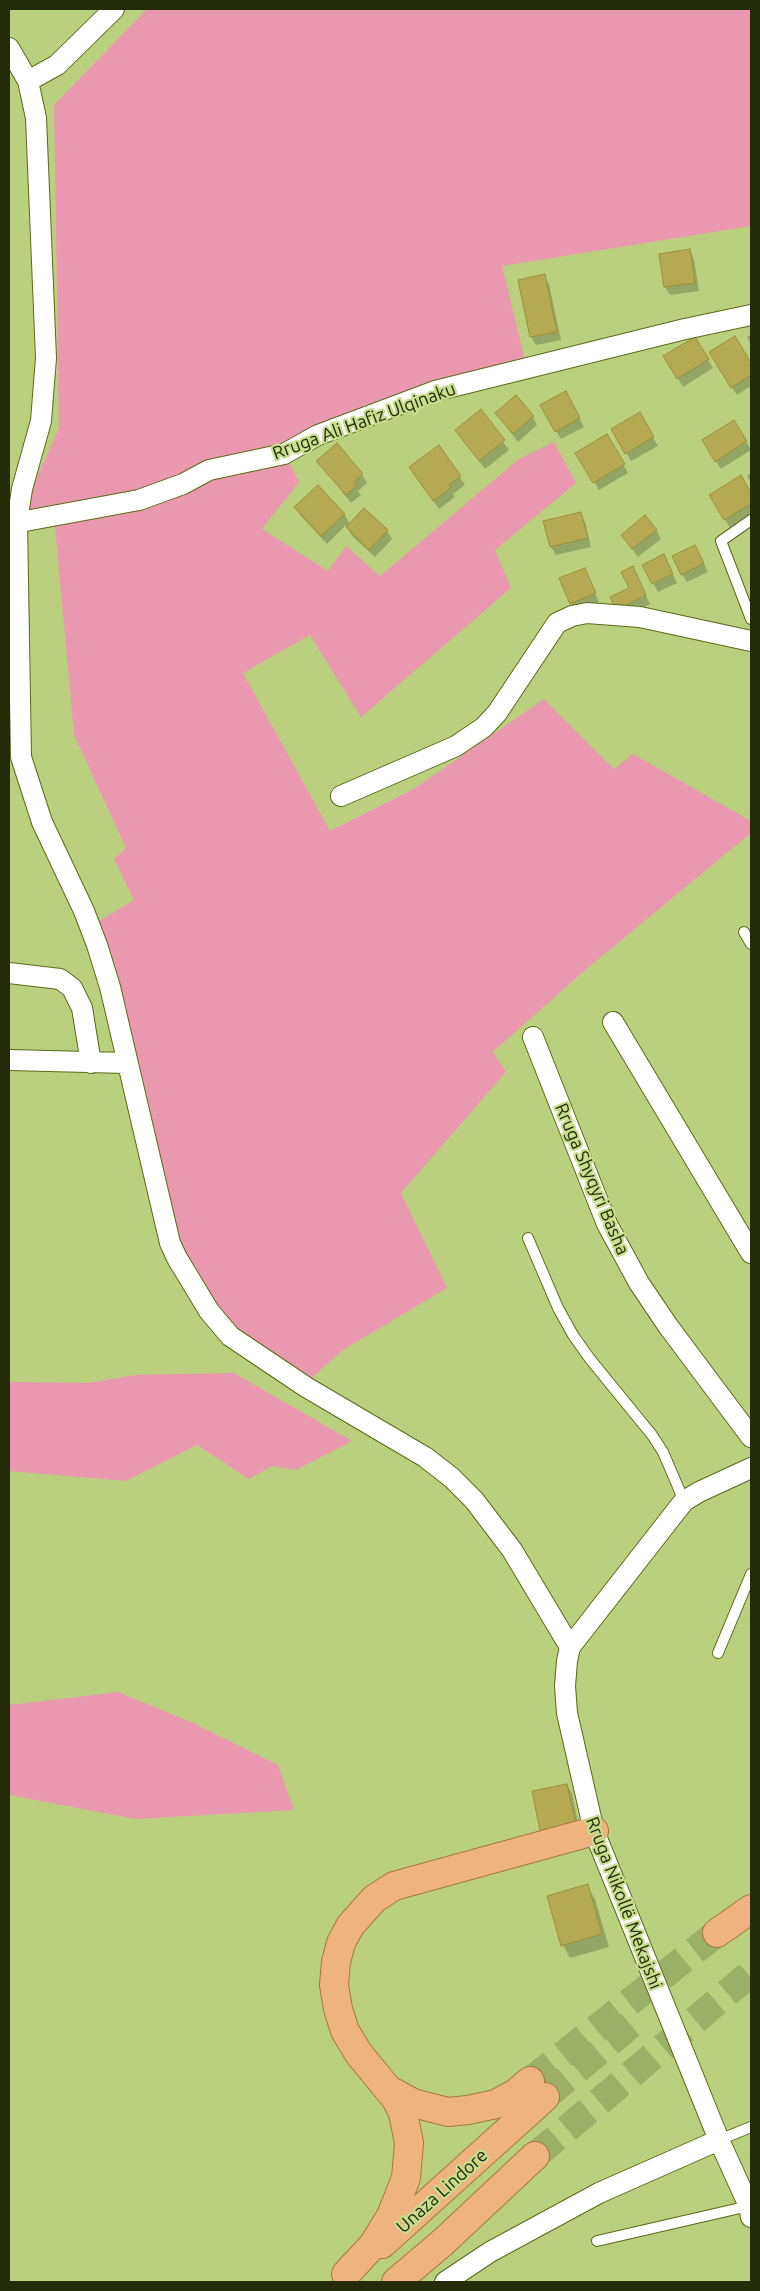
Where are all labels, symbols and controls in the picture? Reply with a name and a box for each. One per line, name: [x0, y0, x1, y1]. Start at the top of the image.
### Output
street label: Rruga Ali Hafiz Ulqinaku: [270, 378, 458, 464]
street label: Rruga Shyqyri Basha: [550, 1100, 634, 1258]
street label: Rruga Nikollë Mekajshi: [581, 1814, 667, 1992]
street label: Unaza Lindore: [392, 2144, 492, 2238]

